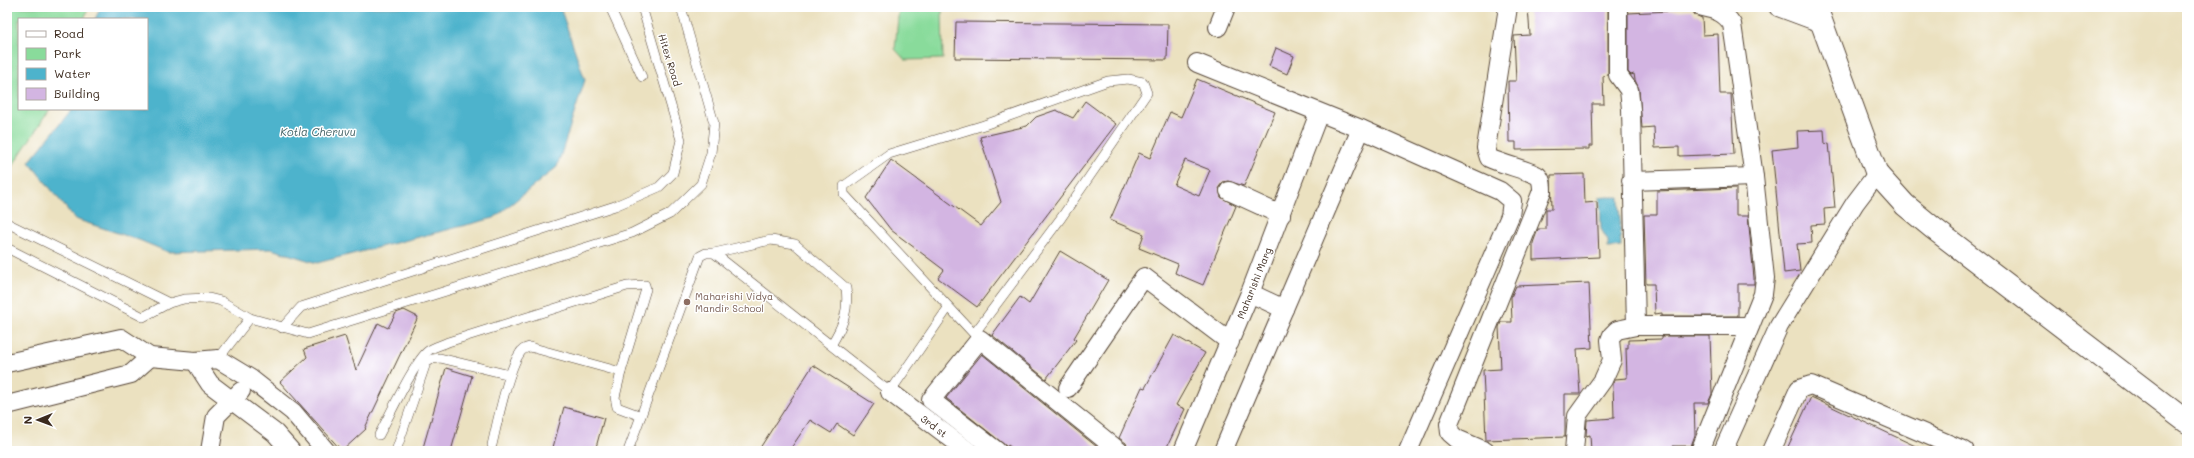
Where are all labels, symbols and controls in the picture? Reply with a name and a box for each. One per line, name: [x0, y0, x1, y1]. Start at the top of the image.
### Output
legend: [18, 18, 148, 110]
text: Road: [54, 25, 84, 41]
street label: Hitex Road: [655, 32, 685, 88]
text: Park: [54, 45, 81, 61]
text: Water: [54, 65, 91, 81]
text: Building: [54, 85, 100, 101]
water label: Kotla Cheruvu: [280, 124, 356, 139]
street label: Maharishi Marg: [1233, 245, 1275, 321]
place label: Maharishi Vidya Mandir School: [695, 289, 773, 315]
marker: Maharishi Vidya Mandir School: [682, 297, 692, 307]
north arrow: [18, 400, 58, 440]
street label: 3rd st: [918, 411, 950, 441]
text: N: [20, 416, 35, 424]

